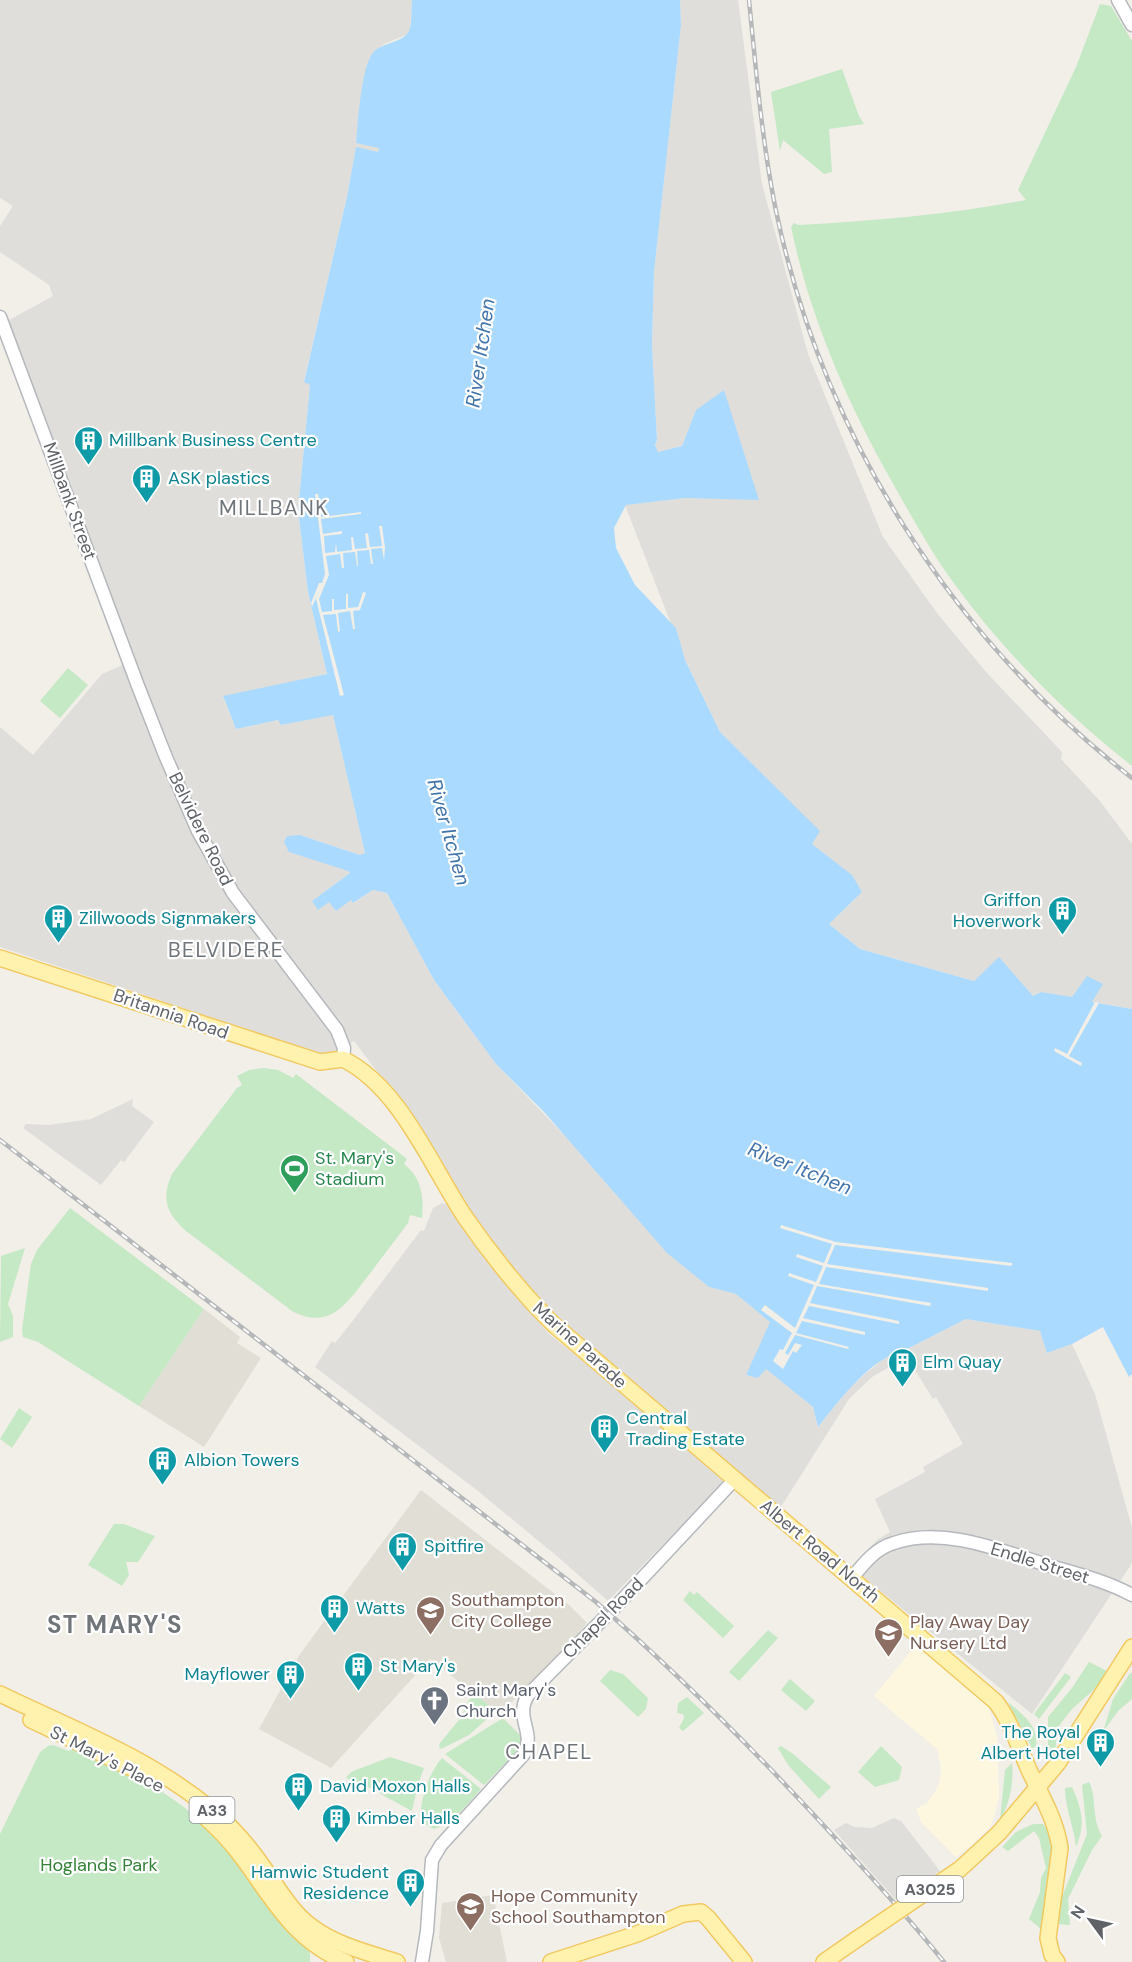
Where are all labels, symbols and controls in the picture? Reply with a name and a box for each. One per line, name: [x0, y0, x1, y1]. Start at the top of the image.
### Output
water label: River Itchen: [459, 297, 501, 409]
building icon: Millbank Business Centre: [72, 424, 104, 466]
place label: Millbank Business Centre: [109, 428, 317, 452]
street label: Millbank Street: [38, 439, 102, 563]
building icon: ASK plastics: [131, 462, 163, 504]
place label: ASK plastics: [168, 466, 270, 490]
district label: MILLBANK: [219, 494, 329, 522]
street label: Belvidere Road: [163, 768, 239, 890]
water label: River Itchen: [421, 776, 477, 888]
place label: Griffon Hoverwork: [953, 888, 1041, 933]
building icon: Griffon Hoverwork: [1046, 894, 1078, 936]
building icon: Zillwoods Signmakers: [42, 902, 74, 944]
place label: Zillwoods Signmakers: [79, 906, 256, 930]
district label: BELVIDERE: [168, 936, 284, 964]
street label: Britannia Road: [110, 983, 232, 1045]
water label: River Itchen: [744, 1135, 856, 1201]
place label: St. Mary's Stadium: [315, 1146, 394, 1191]
sports icon: St. Mary's Stadium: [278, 1152, 310, 1194]
street label: Marine Parade: [528, 1296, 632, 1394]
building icon: Elm Quay: [886, 1346, 918, 1388]
place label: Elm Quay: [923, 1350, 1002, 1374]
place label: Central Trading Estate: [626, 1406, 745, 1451]
building icon: Central Trading Estate: [589, 1412, 621, 1454]
building icon: Albion Towers: [147, 1444, 179, 1486]
place label: Albion Towers: [184, 1448, 299, 1472]
street label: Albert Road North: [755, 1494, 885, 1608]
building icon: Spitfire: [387, 1530, 419, 1572]
place label: Spitfire: [424, 1534, 484, 1558]
street label: Endle Street: [988, 1537, 1092, 1589]
street label: Chapel Road: [557, 1572, 649, 1664]
place label: Southampton City College: [451, 1588, 564, 1633]
building icon: Watts: [319, 1592, 351, 1634]
school or university icon: Southampton City College: [414, 1594, 446, 1636]
place label: Watts: [356, 1596, 405, 1620]
district label: ST MARY'S: [47, 1609, 183, 1640]
place label: Play Away Day Nursery Ltd: [910, 1610, 1030, 1655]
school or university icon: Play Away Day Nursery Ltd: [873, 1616, 905, 1658]
building icon: St Mary's: [343, 1650, 375, 1692]
place label: St Mary's: [380, 1654, 456, 1678]
building icon: Mayflower: [275, 1658, 307, 1700]
place label: Mayflower: [185, 1662, 270, 1686]
place label: Saint Mary's Church: [456, 1678, 556, 1723]
church icon: Saint Mary's Church: [419, 1684, 451, 1726]
street label: St Mary's Place: [46, 1720, 168, 1798]
place label: The Royal Albert Hotel: [980, 1720, 1080, 1765]
building icon: The Royal Albert Hotel: [1085, 1726, 1117, 1768]
district label: CHAPEL: [505, 1738, 593, 1766]
building icon: David Moxon Halls: [283, 1770, 315, 1812]
place label: David Moxon Halls: [320, 1774, 471, 1798]
road number: A33: [190, 1797, 234, 1823]
building icon: Kimber Halls: [320, 1802, 352, 1844]
place label: Kimber Halls: [357, 1806, 460, 1830]
park label: Hoglands Park: [40, 1853, 158, 1877]
place label: Hamwic Student Residence: [251, 1860, 389, 1905]
building icon: Hamwic Student Residence: [394, 1866, 426, 1908]
road number: A3025: [897, 1876, 963, 1902]
place label: Hope Community School Southampton: [491, 1884, 666, 1929]
school or university icon: Hope Community School Southampton: [454, 1890, 486, 1932]
north arrow: [1060, 1890, 1120, 1950]
text: N: [1066, 1901, 1090, 1923]

